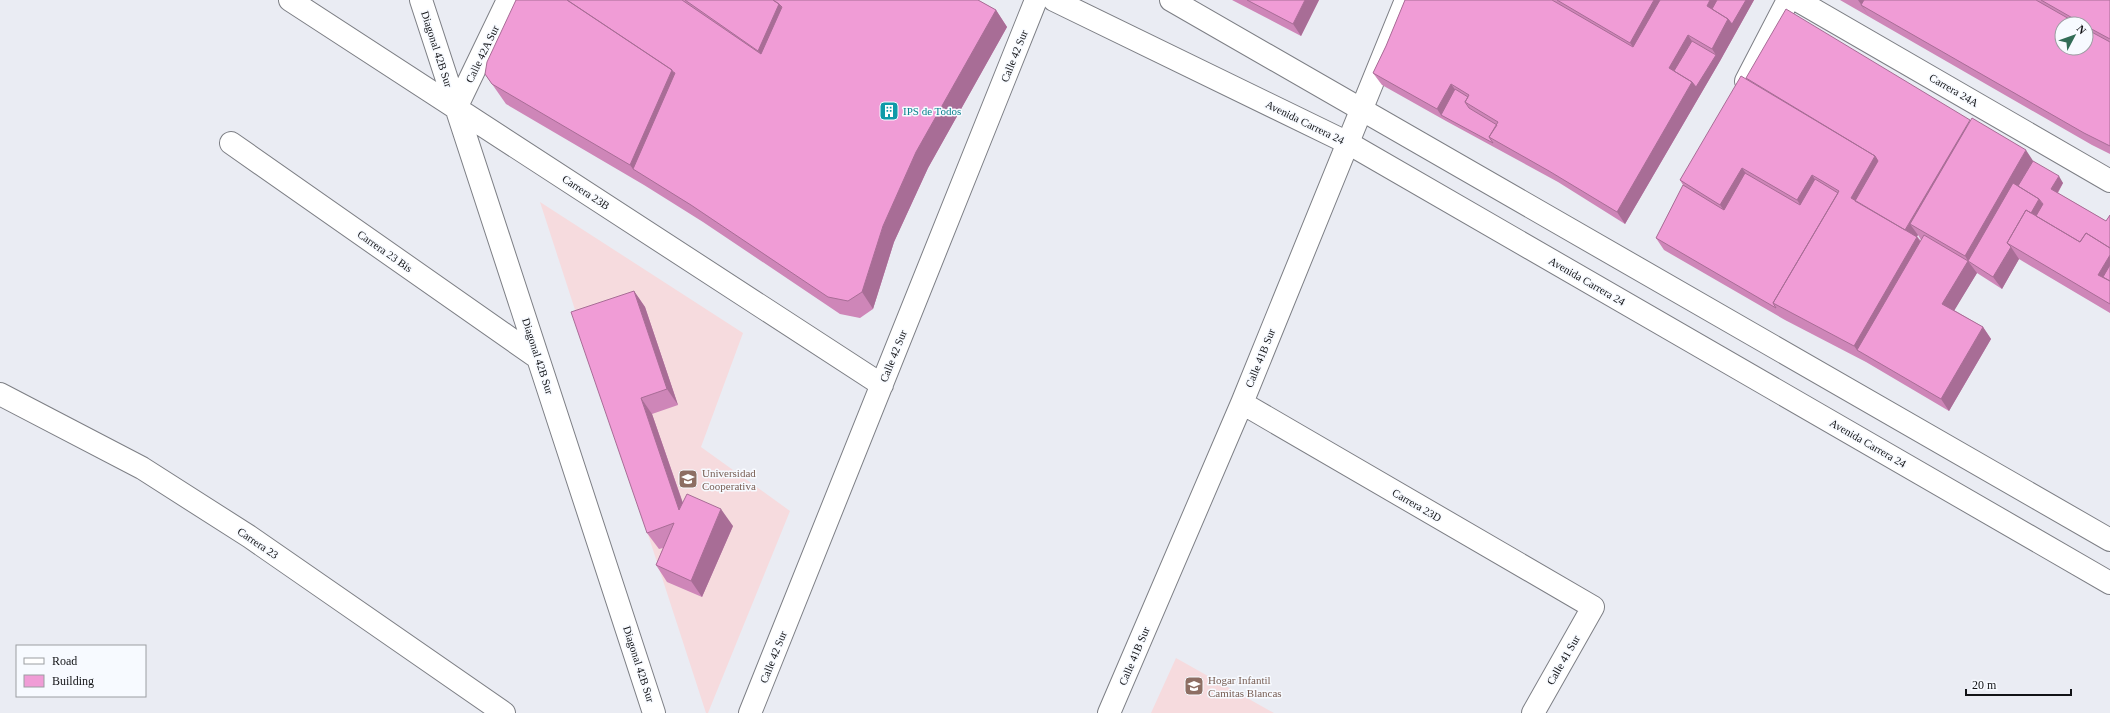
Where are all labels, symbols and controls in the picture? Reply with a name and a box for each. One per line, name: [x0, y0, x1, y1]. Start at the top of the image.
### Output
street label: Diagonal 42B Sur: [419, 9, 455, 89]
north arrow: [2054, 16, 2094, 56]
street label: Calle 42A Sur: [463, 23, 501, 85]
text: N: [2074, 23, 2089, 36]
street label: Calle 42 Sur: [998, 28, 1030, 84]
street label: Carrera 24A: [1927, 71, 1981, 109]
street label: Avenida Carrera 24: [1264, 98, 1347, 146]
building icon: IPS de Todos: [878, 100, 900, 122]
place label: IPS de Todos: [903, 105, 961, 117]
street label: Carrera 23B: [560, 172, 612, 212]
street label: Carrera 23 Bis: [355, 228, 415, 274]
street label: Avenida Carrera 24: [1547, 254, 1628, 308]
street label: Diagonal 42B Sur: [520, 316, 556, 396]
street label: Calle 41B Sur: [1243, 327, 1277, 389]
street label: Calle 42 Sur: [877, 328, 909, 384]
street label: Avenida Carrera 24: [1828, 416, 1909, 470]
place label: Universidad Cooperativa: [702, 467, 756, 492]
school or university icon: Universidad Cooperativa: [677, 468, 699, 490]
street label: Carrera 23D: [1390, 486, 1444, 524]
street label: Carrera 23: [235, 525, 281, 561]
street label: Diagonal 42B Sur: [621, 624, 657, 704]
street label: Calle 41B Sur: [1116, 625, 1152, 687]
street label: Calle 42 Sur: [757, 629, 789, 685]
street label: Calle 41 Sur: [1544, 633, 1582, 687]
legend: [16, 645, 146, 697]
text: Road: [52, 654, 77, 668]
scale bar: [1966, 671, 2071, 697]
text: Building: [52, 674, 94, 688]
place label: Hogar Infantil Camitas Blancas: [1208, 674, 1282, 699]
school or university icon: Hogar Infantil Camitas Blancas: [1183, 675, 1205, 697]
text: 20 m: [1972, 678, 1997, 692]

